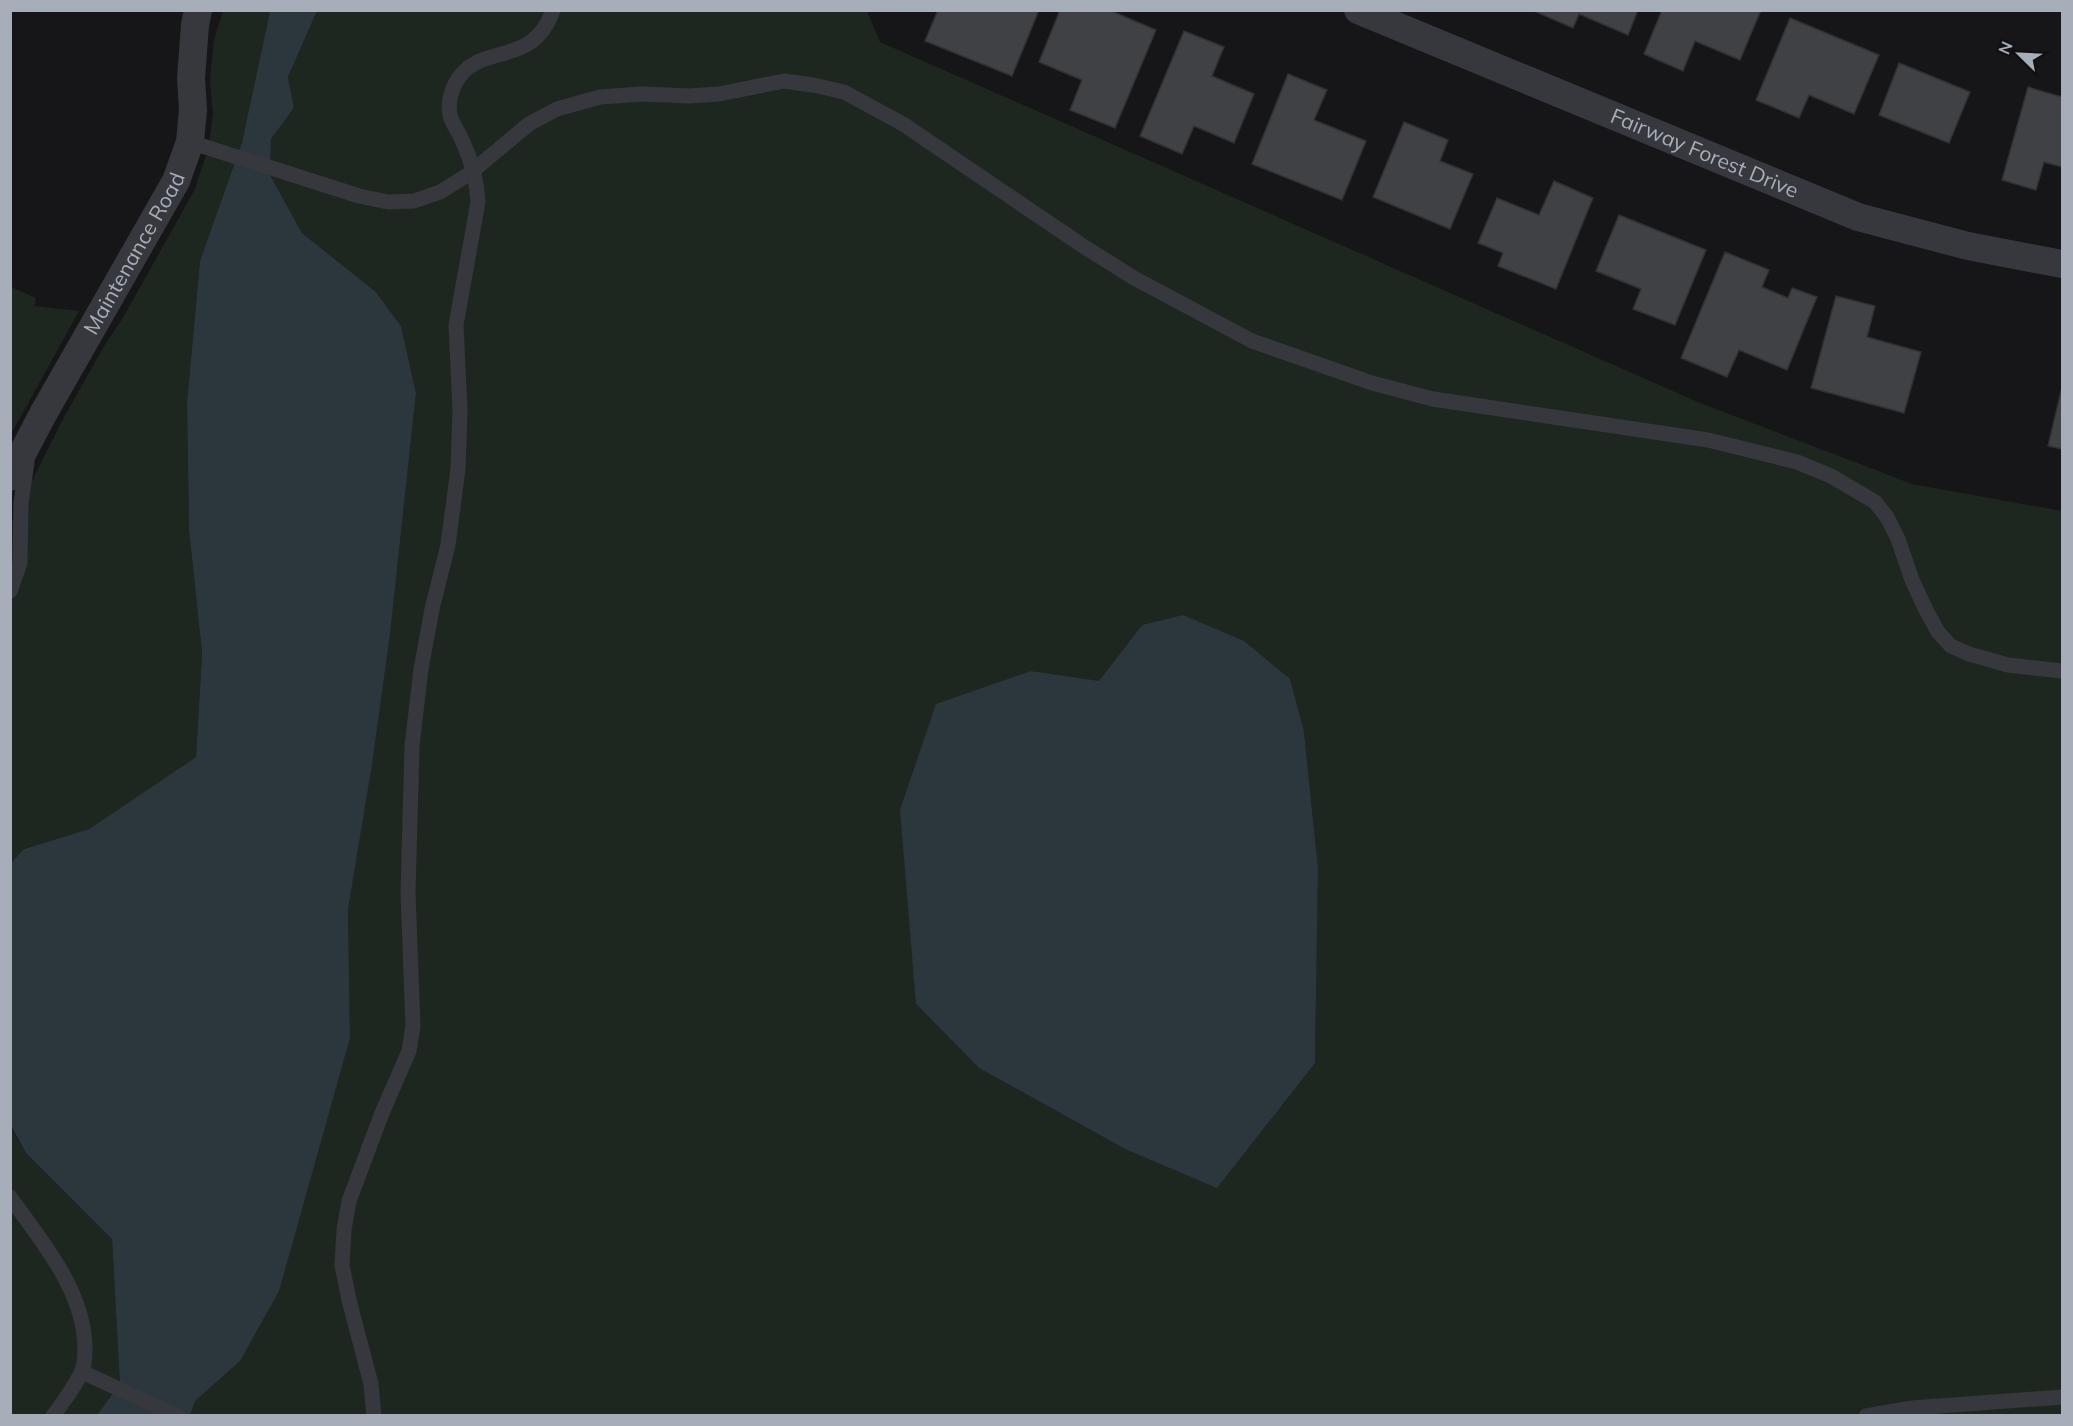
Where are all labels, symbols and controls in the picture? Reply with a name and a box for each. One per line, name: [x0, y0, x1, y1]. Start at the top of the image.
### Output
north arrow: [1989, 24, 2049, 84]
text: N: [1994, 38, 2017, 57]
street label: Fairway Forest Drive: [1607, 102, 1803, 203]
street label: Maintenance Road: [77, 169, 190, 339]

